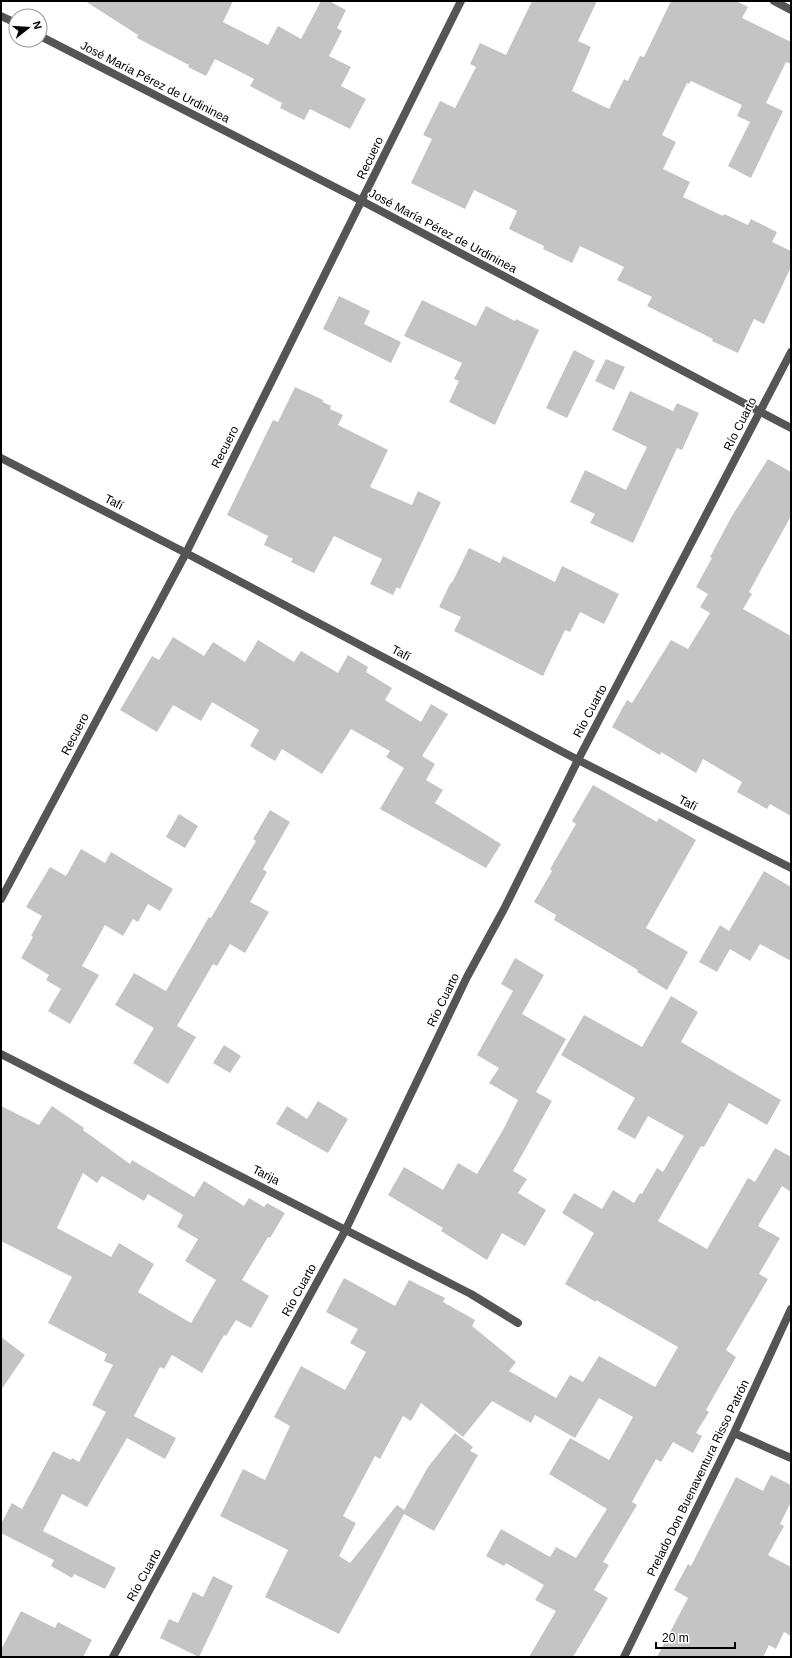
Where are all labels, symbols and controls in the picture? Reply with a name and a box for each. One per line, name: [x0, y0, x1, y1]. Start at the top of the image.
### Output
north arrow: [8, 8, 48, 48]
text: N: [31, 20, 44, 31]
street label: José María Pérez de Urdininea: [78, 38, 232, 126]
street label: Recuero: [354, 134, 386, 181]
street label: José María Pérez de Urdininea: [367, 186, 520, 276]
street label: Río Cuarto: [721, 395, 760, 453]
street label: Recuero: [208, 423, 242, 470]
street label: Tafí: [102, 491, 126, 513]
street label: Tafí: [389, 642, 413, 664]
street label: Río Cuarto: [570, 682, 610, 740]
street label: Recuero: [58, 710, 92, 757]
street label: Tafí: [676, 792, 700, 814]
street label: Río Cuarto: [424, 971, 462, 1029]
street label: Tarija: [250, 1162, 282, 1188]
street label: Río Cuarto: [279, 1261, 319, 1319]
street label: Prelado Don Buenaventura Risso Patrón: [644, 1378, 752, 1578]
street label: Río Cuarto: [124, 1546, 164, 1604]
scale bar: [656, 1624, 735, 1650]
text: 20 m: [662, 1631, 689, 1645]

